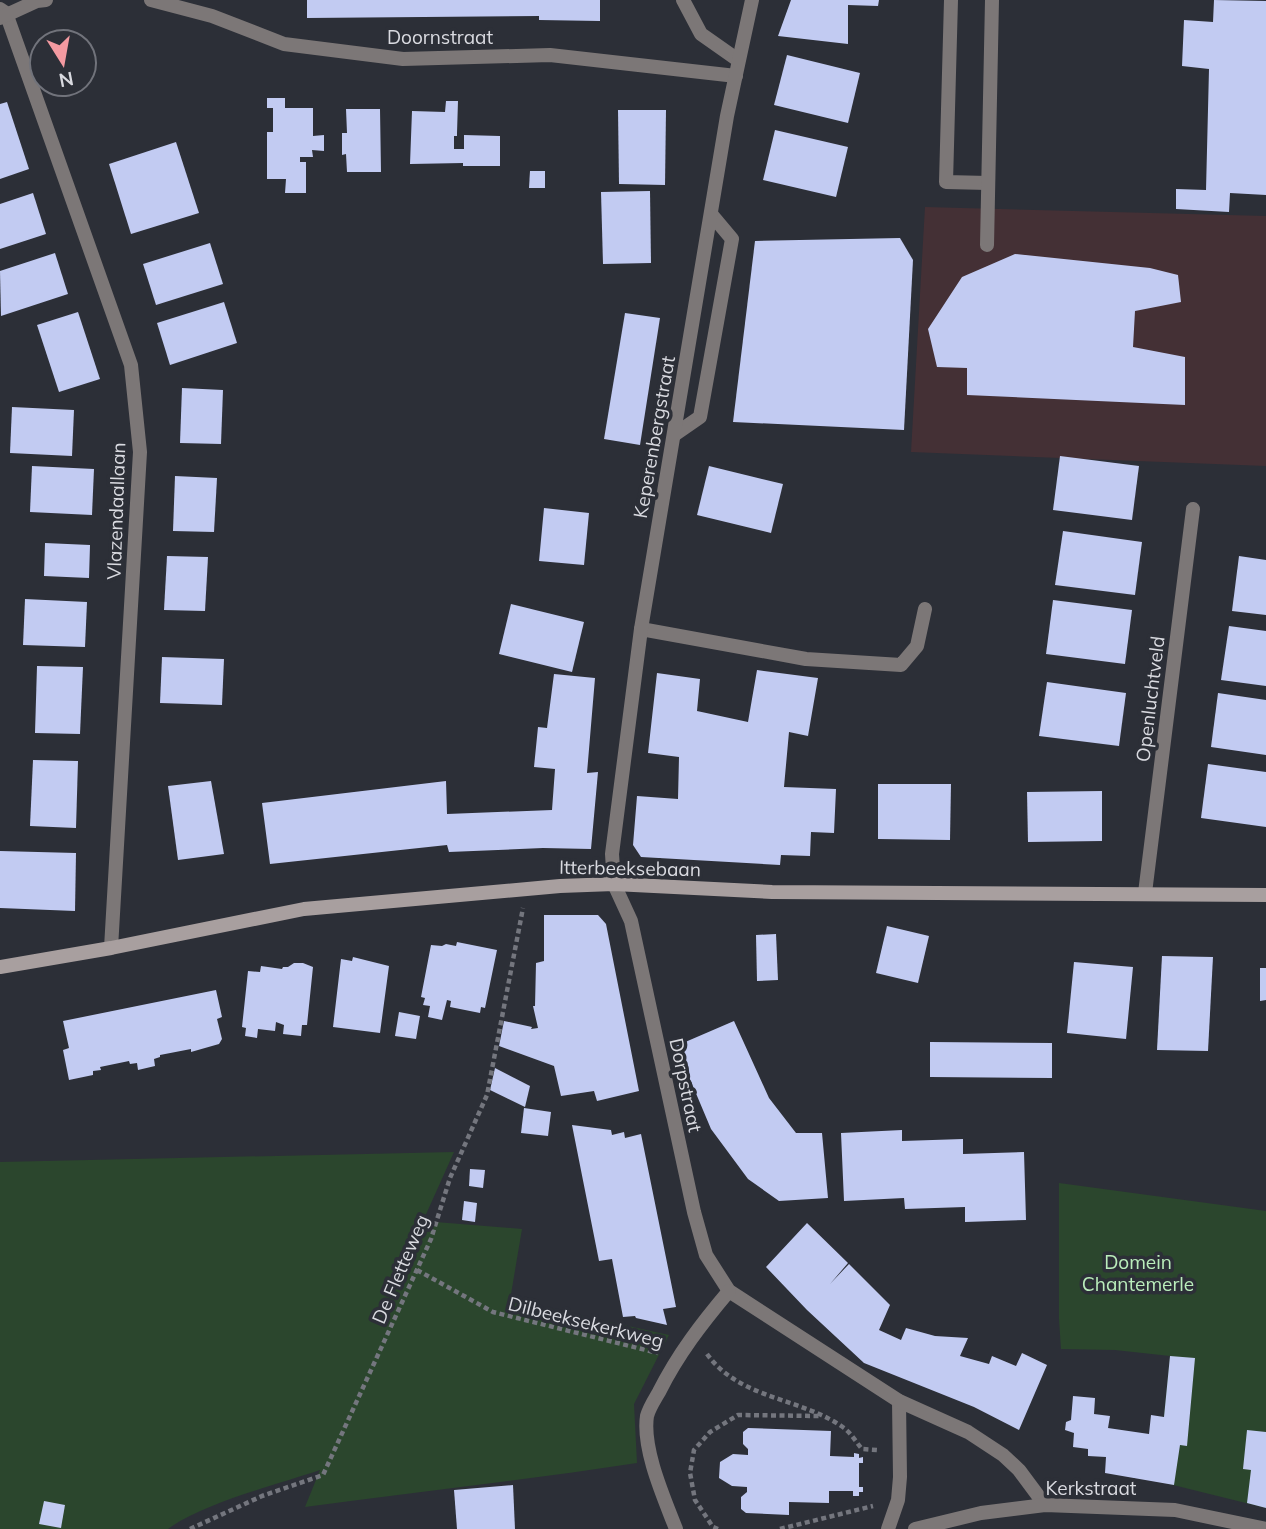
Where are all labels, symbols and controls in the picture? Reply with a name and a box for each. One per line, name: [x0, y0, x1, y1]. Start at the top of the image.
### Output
street label: Doornstraat: [387, 25, 493, 49]
north arrow: [28, 28, 98, 98]
text: N: [57, 67, 76, 93]
street label: Keperenbergstraat: [628, 354, 680, 520]
street label: Vlazendaallaan: [102, 442, 130, 580]
street label: Openluchtveld: [1130, 635, 1170, 763]
street label: Itterbeeksebaan: [559, 855, 701, 881]
street label: Dorpstraat: [664, 1036, 708, 1135]
street label: De Fletteweg: [366, 1211, 434, 1327]
park label: Domein Chantemerle: [1082, 1250, 1194, 1296]
street label: Dilbeeksekerkweg: [506, 1291, 666, 1353]
street label: Kerkstraat: [1046, 1476, 1137, 1500]

